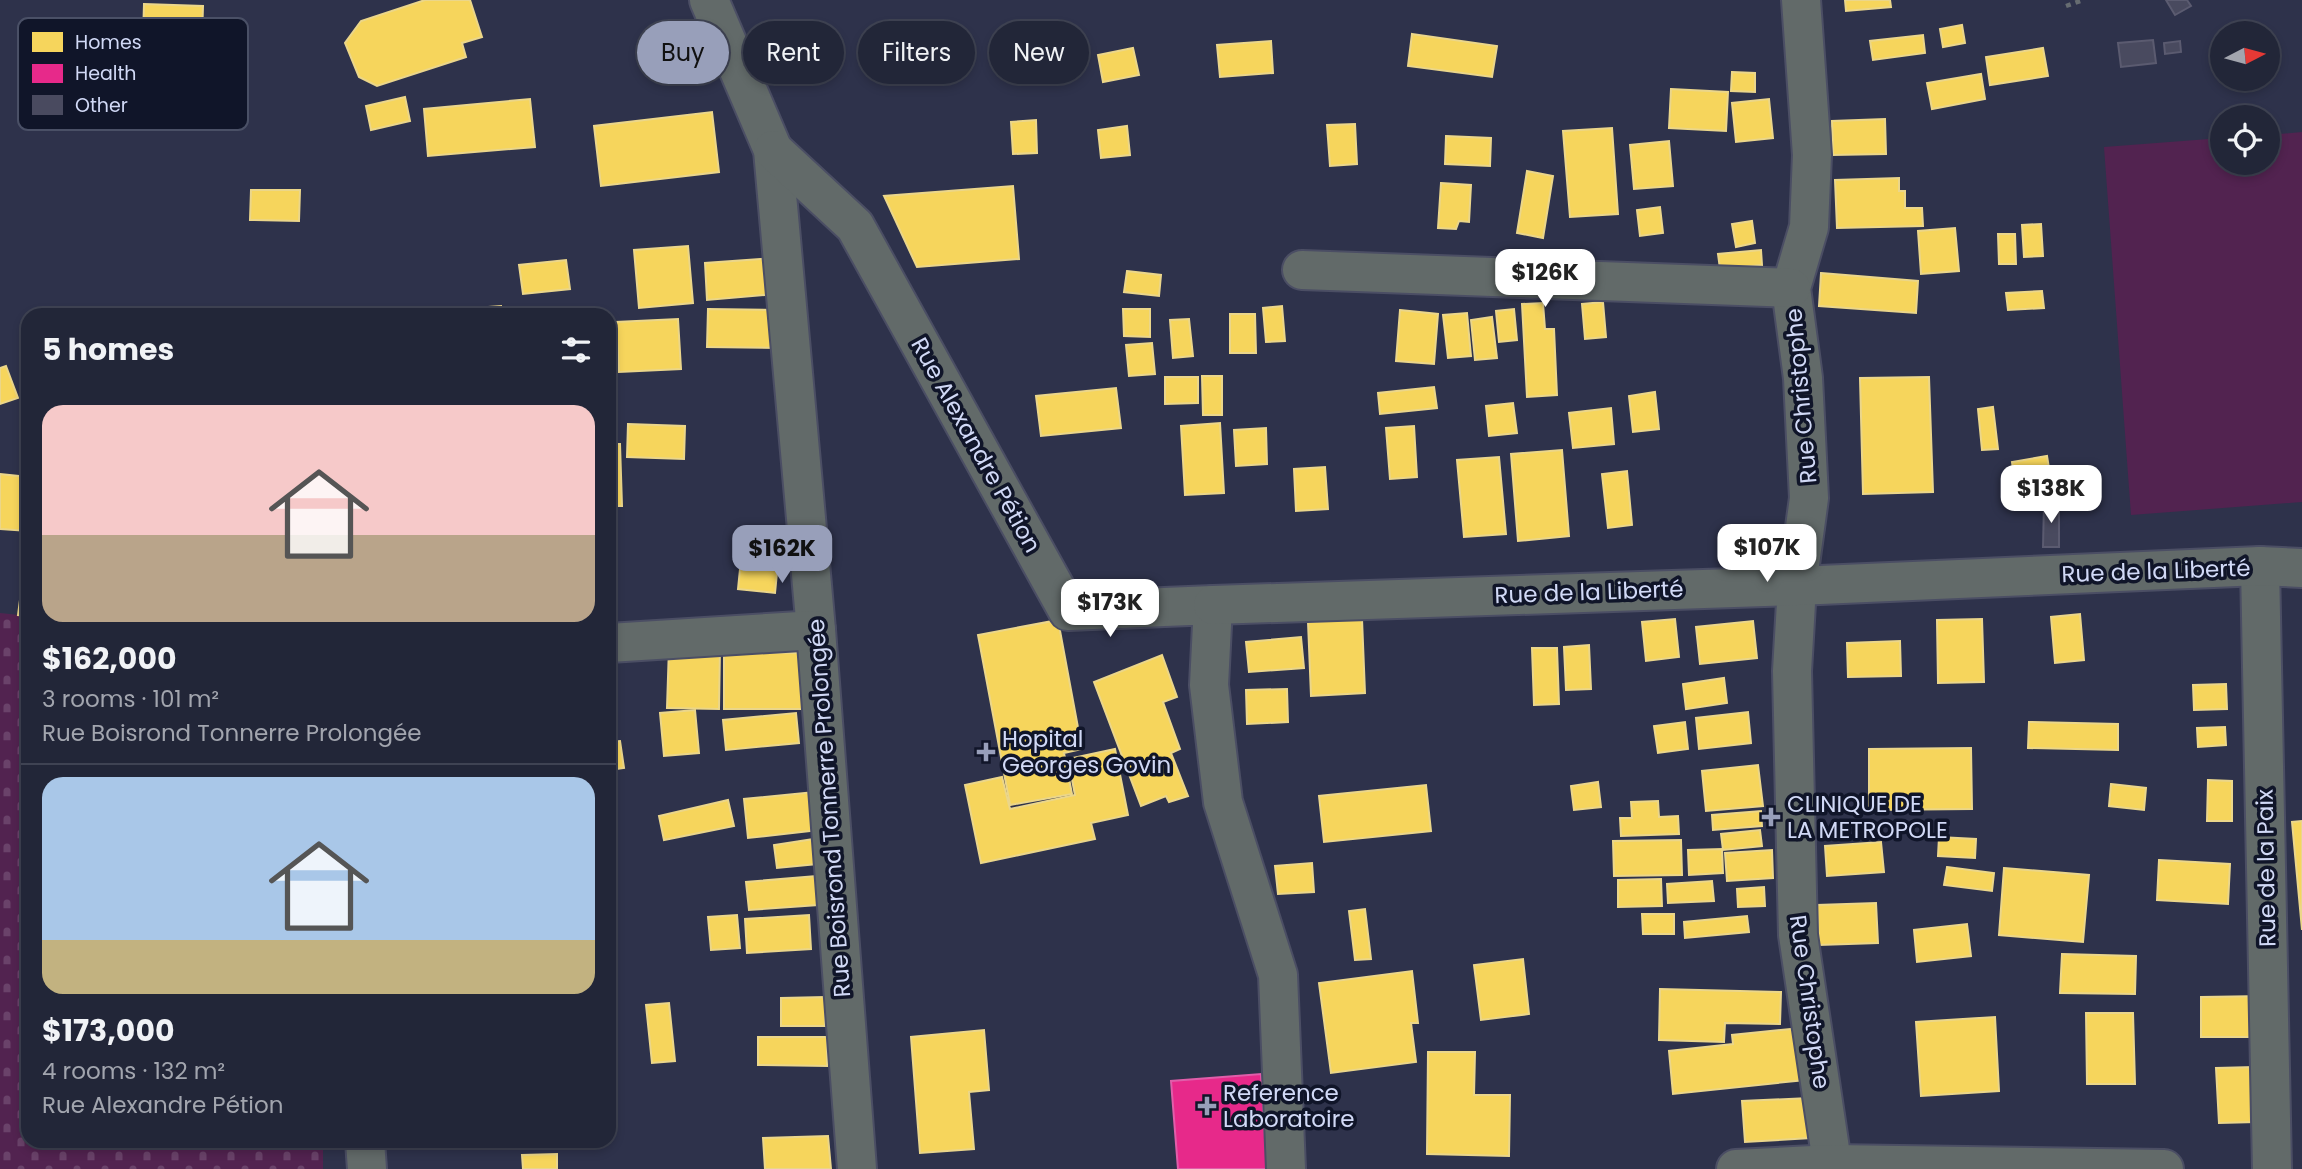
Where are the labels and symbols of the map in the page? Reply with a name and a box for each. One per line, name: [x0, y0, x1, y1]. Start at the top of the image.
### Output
legend: [18, 18, 248, 130]
north arrow: [2210, 21, 2280, 91]
text: Homes: [75, 29, 142, 56]
text: Health: [75, 60, 137, 87]
text: Other: [75, 92, 128, 119]
pin: $126K: [1496, 250, 1594, 309]
street label: Rue Christophe: [1777, 307, 1825, 485]
street label: Rue Alexandre Pétion: [903, 332, 1049, 558]
pin: $138K: [2002, 466, 2100, 525]
pin: $107K: [1718, 524, 1816, 584]
pin: $162K: [733, 526, 831, 585]
street label: Rue de la Liberté: [2061, 552, 2251, 590]
street label: Rue de la Liberté: [1494, 573, 1684, 611]
pin: $173K: [1061, 580, 1159, 639]
street label: Rue Boisrond Tonnerre Prolongée: [800, 618, 858, 998]
place label: Hopital Georges Govin: [1002, 723, 1171, 781]
marker: Hopital Georges Govin: [976, 742, 996, 762]
place label: CLINIQUE DE LA METROPOLE: [1787, 788, 1948, 846]
street label: Rue de la Paix: [2249, 789, 2283, 947]
marker: CLINIQUE DE LA METROPOLE: [1761, 807, 1781, 827]
street label: Rue Christophe: [1782, 913, 1838, 1091]
place label: Reference Laboratoire: [1223, 1077, 1354, 1135]
marker: Reference Laboratoire: [1197, 1096, 1217, 1116]

